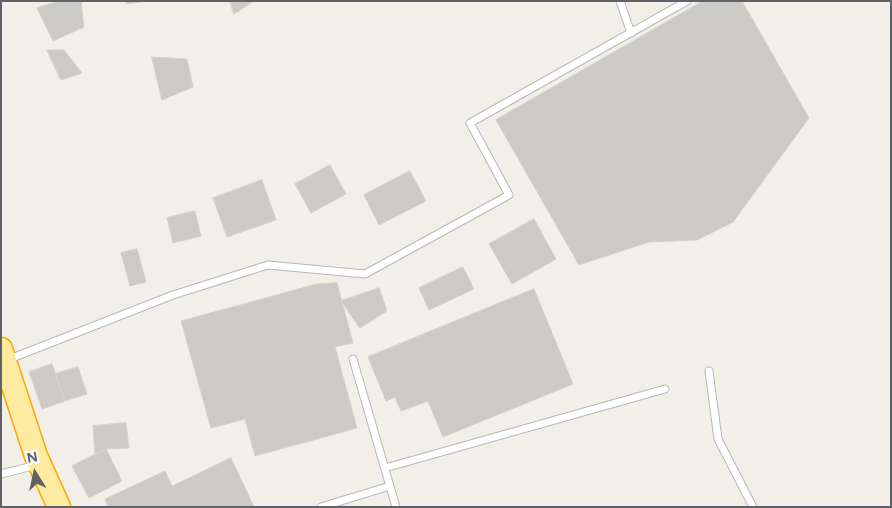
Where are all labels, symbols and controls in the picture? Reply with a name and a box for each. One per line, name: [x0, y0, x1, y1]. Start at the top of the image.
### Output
north arrow: [10, 448, 60, 498]
text: N: [25, 448, 39, 467]

